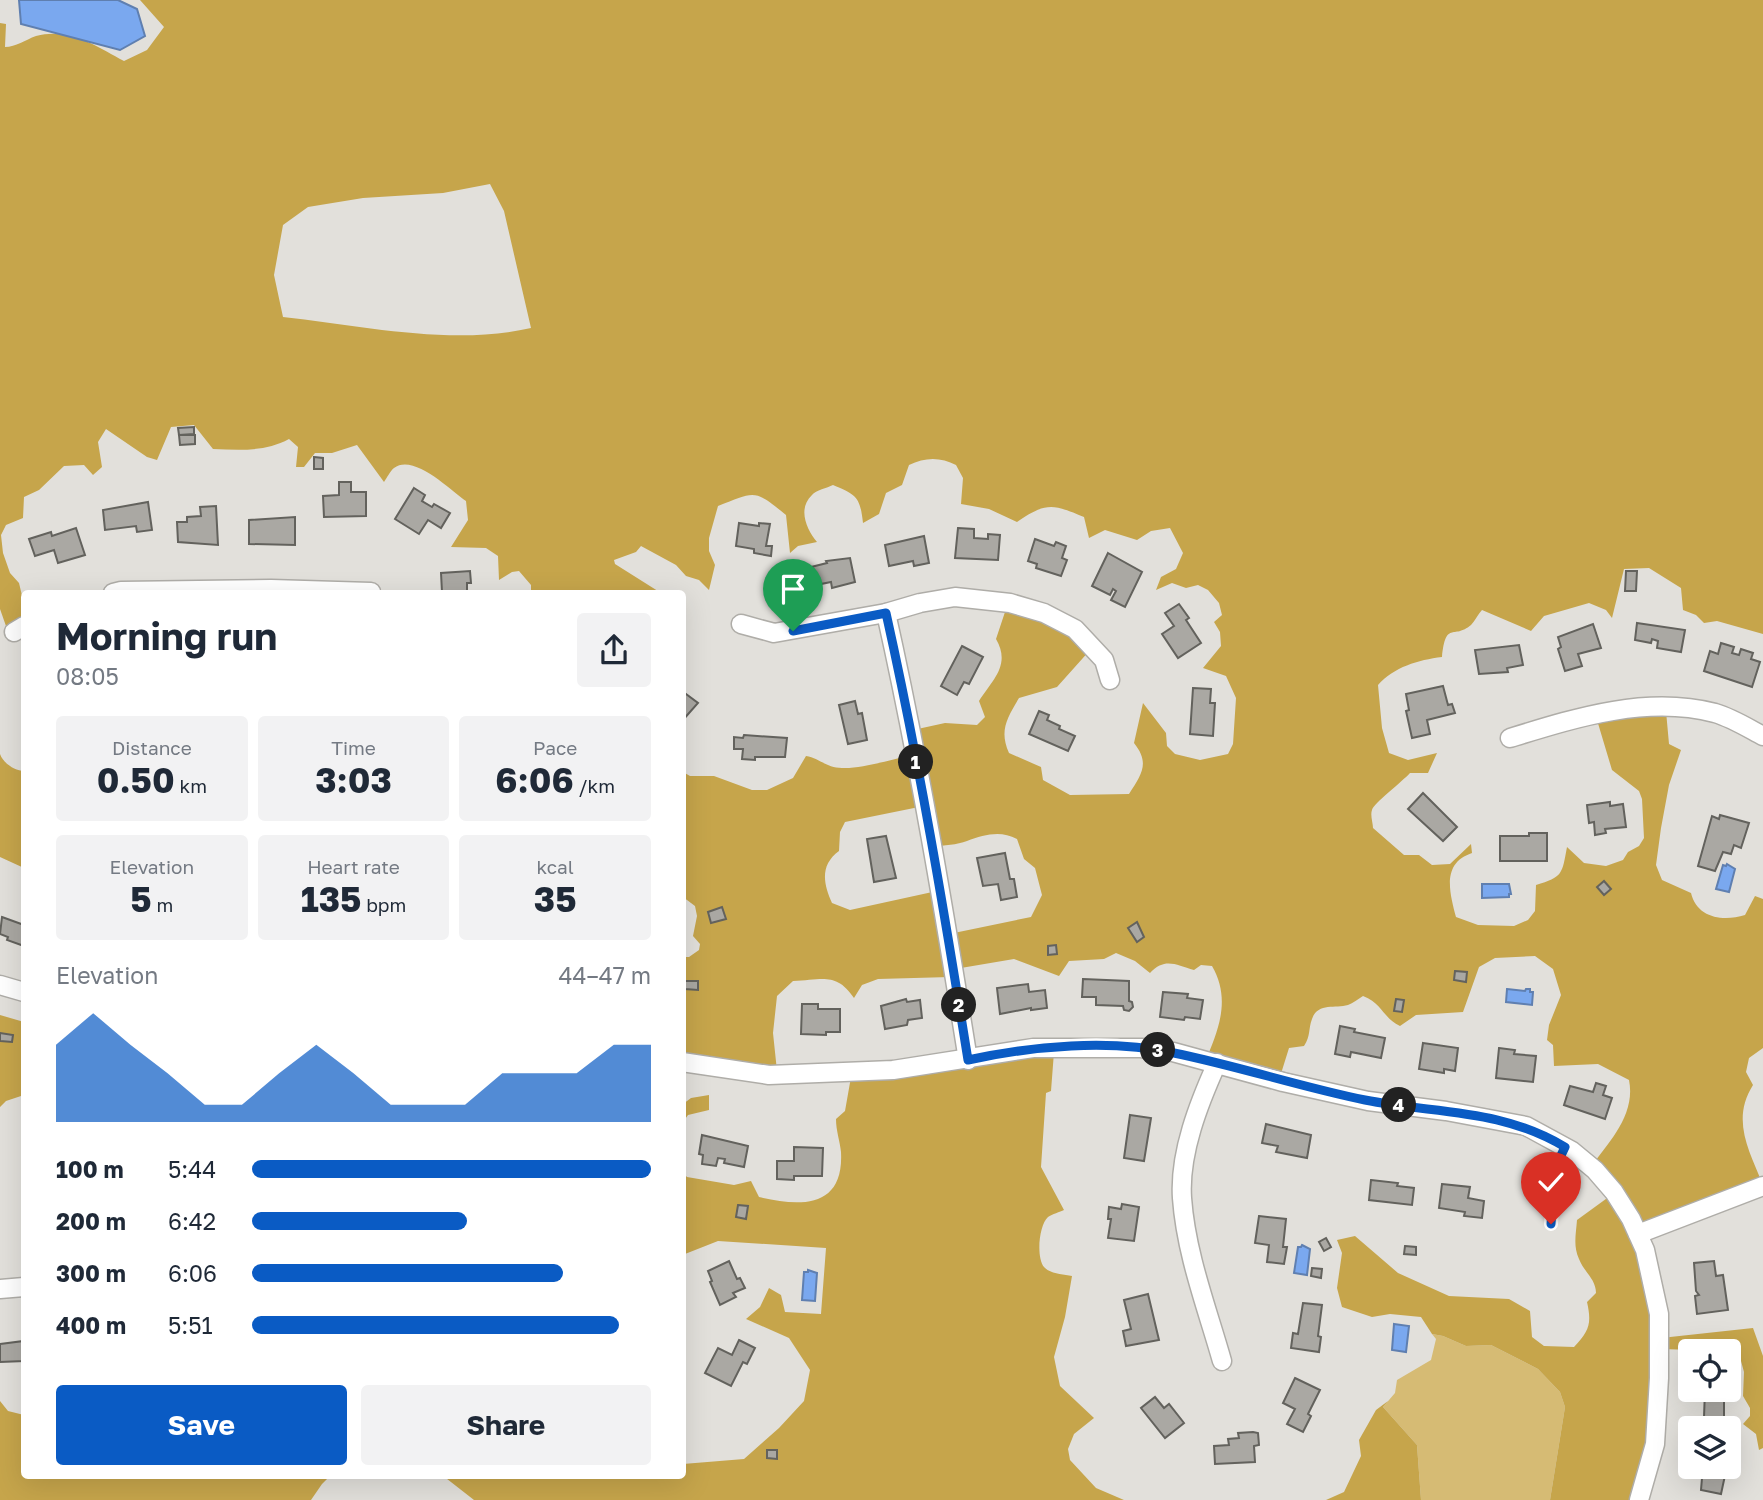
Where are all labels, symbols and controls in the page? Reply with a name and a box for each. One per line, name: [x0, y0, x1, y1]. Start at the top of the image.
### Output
pin: [763, 559, 823, 631]
icon: arrive: [774, 570, 812, 608]
text: Morning run: [56, 613, 277, 658]
button: share: [577, 613, 651, 687]
text: 08:05: [56, 662, 119, 690]
text: Distance: [112, 736, 192, 759]
text: Time: [331, 736, 376, 759]
text: Pace: [533, 736, 577, 759]
pin: 1: [898, 744, 934, 780]
text: 1: [911, 750, 920, 773]
text: 0.50: [97, 759, 175, 801]
text: 3:03: [315, 759, 392, 801]
text: 6:06: [495, 759, 574, 801]
text: km: [175, 774, 207, 797]
text: /km: [574, 774, 615, 797]
text: Elevation: [110, 855, 194, 878]
text: Heart rate: [307, 855, 400, 878]
text: kcal: [536, 855, 574, 878]
text: 5: [130, 878, 152, 920]
text: 135: [301, 878, 361, 920]
text: 35: [534, 878, 577, 920]
text: m: [152, 893, 173, 916]
text: bpm: [361, 893, 406, 916]
text: Elevation: [56, 961, 158, 989]
text: 44–47 m: [558, 961, 651, 989]
pin: 2: [942, 988, 976, 1023]
text: 2: [953, 993, 964, 1016]
pin: 3: [1140, 1032, 1176, 1068]
text: 3: [1152, 1038, 1163, 1061]
pin: 4: [1382, 1088, 1416, 1122]
text: 4: [1393, 1093, 1404, 1116]
pin: [1521, 1152, 1581, 1224]
text: 100 m: [56, 1155, 124, 1183]
text: 5:44: [168, 1155, 216, 1183]
icon: check: [1532, 1163, 1570, 1201]
text: 200 m: [56, 1207, 126, 1235]
text: 6:42: [168, 1207, 216, 1235]
text: 300 m: [56, 1259, 126, 1287]
text: 6:06: [168, 1259, 217, 1287]
text: 400 m: [56, 1311, 126, 1339]
text: 5:51: [168, 1311, 213, 1339]
map controls: [1678, 1339, 1741, 1479]
button: locate: [1678, 1339, 1741, 1402]
button: Save: [56, 1385, 347, 1465]
button: Share: [361, 1385, 651, 1465]
button: layers: [1678, 1416, 1741, 1479]

